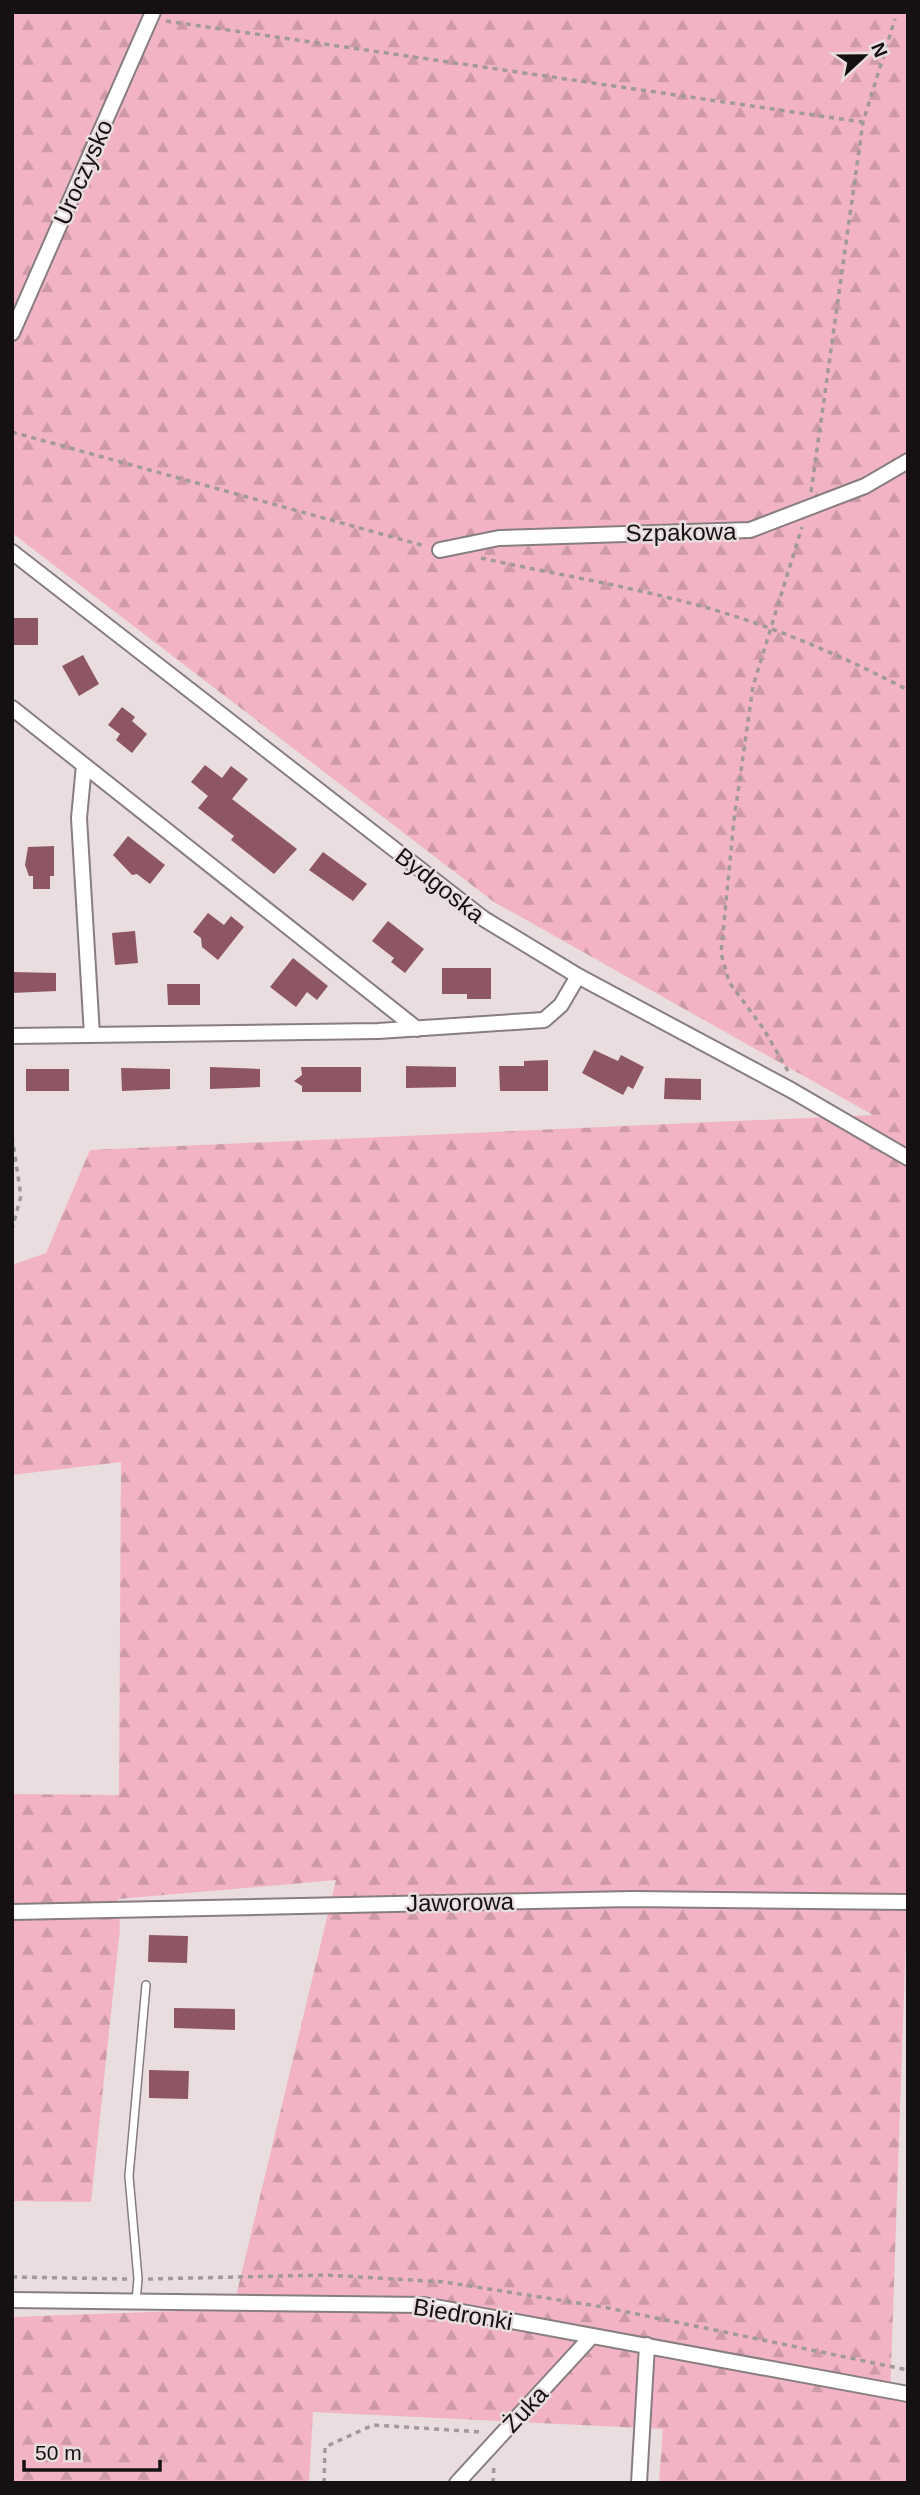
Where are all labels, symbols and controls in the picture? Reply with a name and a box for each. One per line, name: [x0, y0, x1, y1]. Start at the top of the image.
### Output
north arrow: [829, 21, 899, 91]
text: N: [867, 40, 892, 60]
street label: Uroczysko: [48, 115, 118, 229]
street label: Szpakowa: [625, 518, 737, 546]
street label: Bydgoska: [390, 842, 490, 928]
street label: Jaworowa: [406, 1888, 515, 1916]
street label: Biedronki: [411, 2293, 515, 2335]
street label: Żuka: [497, 2380, 554, 2438]
scale bar: [24, 2428, 161, 2472]
text: 50 m: [35, 2441, 82, 2464]

